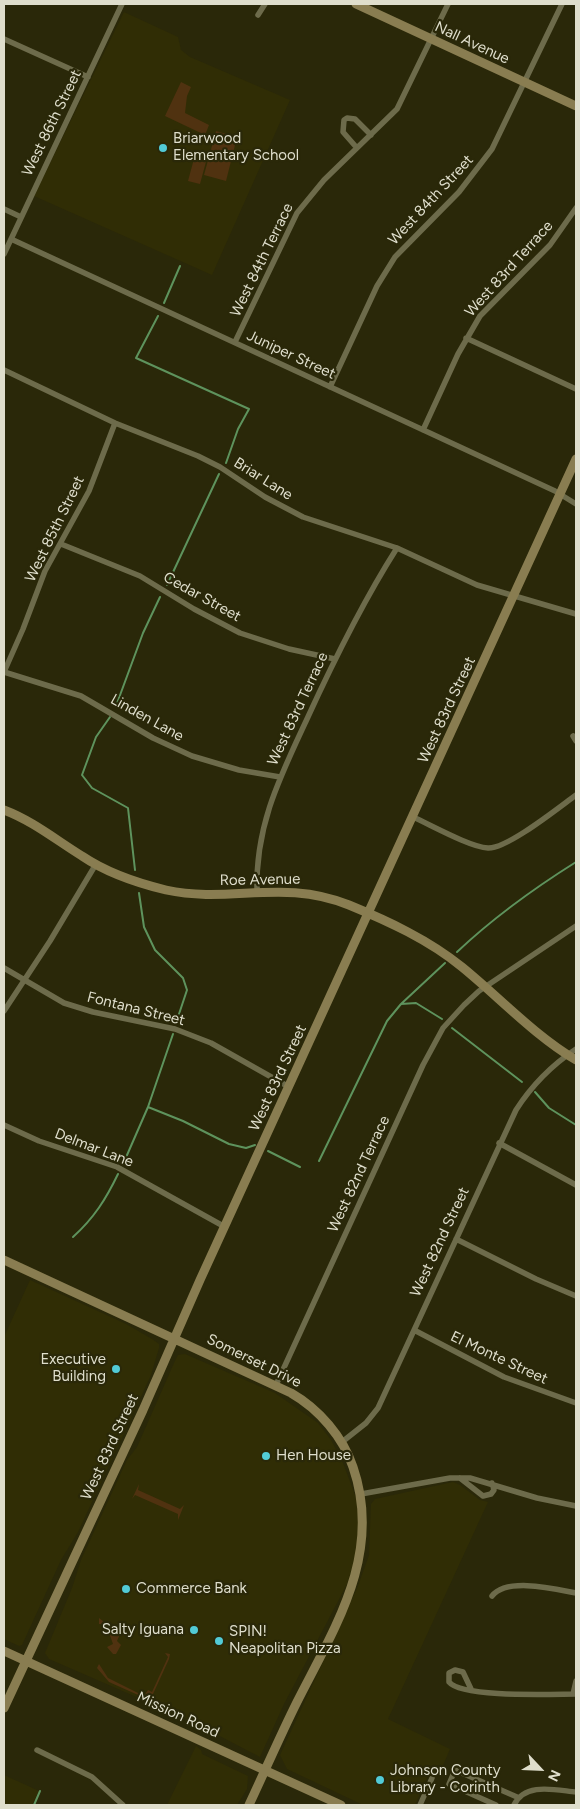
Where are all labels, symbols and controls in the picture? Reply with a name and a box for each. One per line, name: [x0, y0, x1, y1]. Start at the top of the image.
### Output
street label: Nall Avenue: [432, 18, 512, 68]
street label: West 86th Street: [19, 67, 85, 179]
place label: Briarwood Elementary School: [173, 130, 299, 165]
marker: Briarwood Elementary School: [157, 142, 169, 154]
street label: West 84th Street: [385, 151, 477, 249]
street label: West 84th Terrace: [227, 200, 297, 320]
street label: West 83rd Terrace: [461, 217, 557, 321]
street label: Juniper Street: [244, 327, 338, 383]
street label: Briar Lane: [230, 454, 296, 504]
street label: West 85th Street: [22, 473, 88, 585]
street label: Cedar Street: [160, 568, 244, 626]
street label: West 83rd Terrace: [264, 649, 332, 769]
street label: West 83rd Street: [414, 654, 480, 766]
street label: Linden Lane: [107, 691, 187, 745]
street label: Roe Avenue: [219, 870, 301, 890]
street label: Fontana Street: [85, 988, 187, 1030]
street label: West 83rd Street: [245, 1022, 311, 1134]
street label: West 82nd Terrace: [324, 1113, 394, 1235]
street label: Delmar Lane: [52, 1125, 136, 1171]
street label: West 82nd Street: [407, 1184, 473, 1300]
street label: El Monte Street: [448, 1328, 550, 1388]
street label: Somerset Drive: [204, 1330, 304, 1392]
place label: Executive Building: [40, 1351, 106, 1386]
marker: Executive Building: [110, 1363, 122, 1375]
street label: West 83rd Street: [77, 1391, 143, 1503]
place label: Hen House: [276, 1447, 351, 1465]
marker: Hen House: [260, 1450, 272, 1462]
place label: Commerce Bank: [136, 1580, 247, 1598]
marker: Commerce Bank: [120, 1583, 132, 1595]
place label: Salty Iguana: [102, 1621, 184, 1639]
place label: SPIN! Neapolitan Pizza: [229, 1623, 341, 1658]
marker: Salty Iguana: [188, 1624, 200, 1636]
marker: SPIN! Neapolitan Pizza: [213, 1635, 225, 1647]
street label: Mission Road: [134, 1688, 222, 1742]
north arrow: [515, 1744, 565, 1794]
place label: Johnson County Library - Corinth: [390, 1762, 501, 1797]
text: N: [544, 1767, 564, 1784]
marker: Johnson County Library - Corinth: [374, 1774, 386, 1786]

